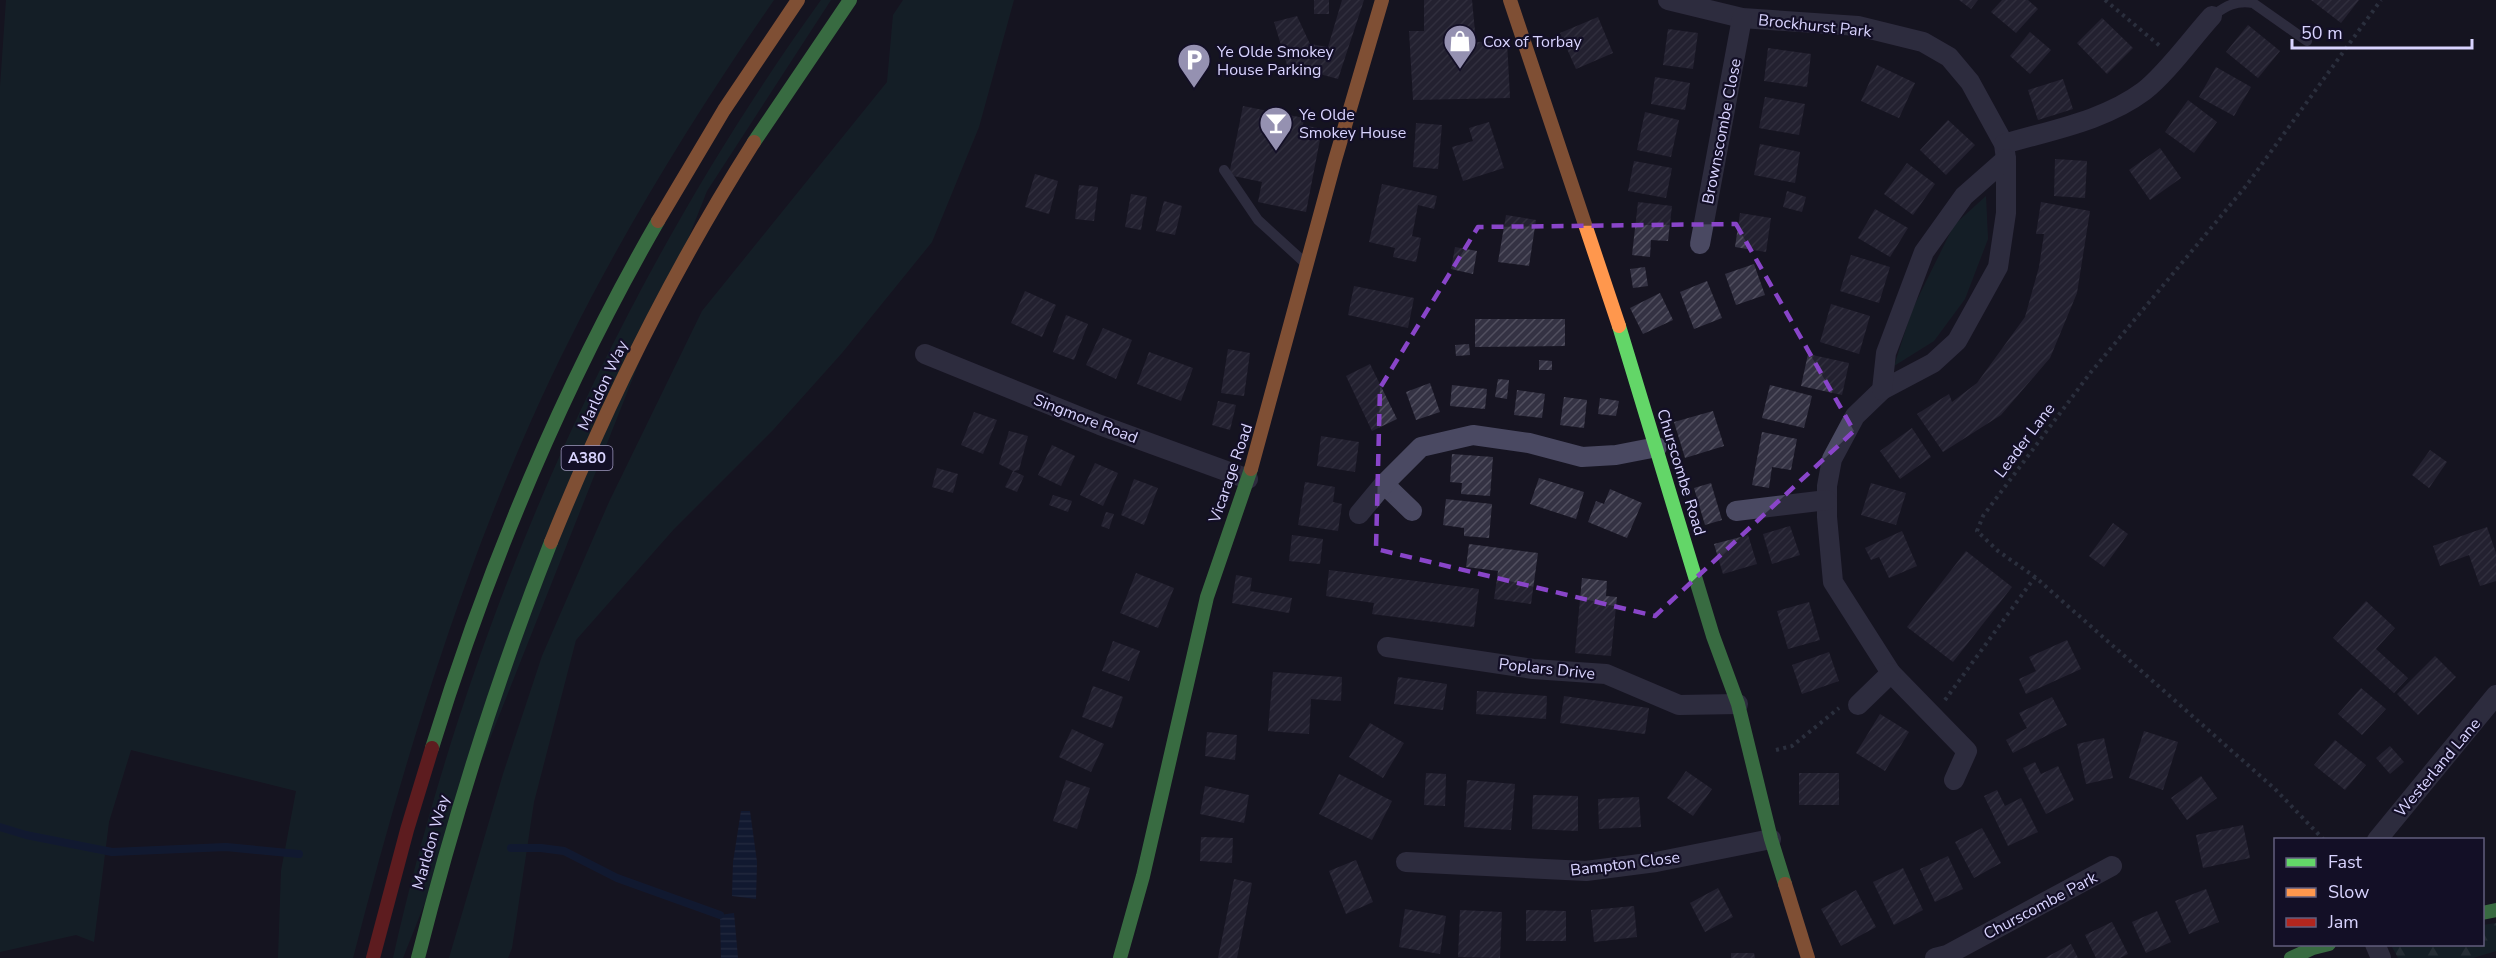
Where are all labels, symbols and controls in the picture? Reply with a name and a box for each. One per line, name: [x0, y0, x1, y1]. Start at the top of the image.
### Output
street label: Brockhurst Park: [1757, 9, 1874, 43]
scale bar: [2292, 12, 2472, 50]
text: 50 m: [2301, 21, 2343, 45]
shop icon: Cox of Torbay: [1442, 23, 1478, 70]
place label: Cox of Torbay: [1483, 31, 1582, 53]
place label: Ye Olde Smokey House Parking: [1216, 41, 1334, 81]
parking icon: Ye Olde Smokey House Parking: [1176, 42, 1212, 89]
street label: Brownscombe Close: [1697, 57, 1747, 206]
place label: Ye Olde Smokey House: [1298, 104, 1406, 144]
bar icon: Ye Olde Smokey House: [1258, 105, 1294, 152]
street label: Marldon Way: [572, 336, 634, 434]
street label: Singmore Road: [1030, 389, 1141, 449]
street label: Leader Lane: [1990, 399, 2060, 482]
street label: Churscombe Road: [1651, 406, 1711, 538]
street label: Vicarage Road: [1203, 421, 1258, 527]
road number: A380: [562, 446, 612, 470]
street label: Poplars Drive: [1498, 653, 1596, 685]
street label: Westerland Lane: [2390, 713, 2486, 822]
street label: Marldon Way: [407, 792, 455, 892]
legend: [2274, 838, 2484, 946]
street label: Bampton Close: [1569, 846, 1681, 882]
text: Fast: [2328, 850, 2363, 874]
street label: Churscombe Park: [1980, 866, 2102, 945]
text: Slow: [2328, 880, 2369, 904]
text: Jam: [2327, 910, 2359, 934]

